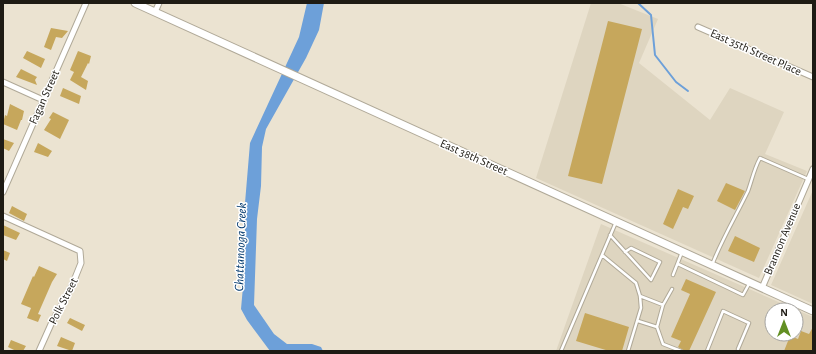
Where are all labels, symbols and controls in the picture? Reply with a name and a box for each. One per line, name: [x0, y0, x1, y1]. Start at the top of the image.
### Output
street label: East 35th Street Place: [709, 26, 803, 78]
street label: Fagan Street: [27, 68, 61, 126]
street label: East 38th Street: [439, 137, 510, 177]
street label: Brannon Avenue: [761, 201, 803, 277]
water label: Chattanooga Creek: [233, 202, 249, 292]
street label: Polk Street: [46, 276, 80, 326]
north arrow: [764, 302, 804, 342]
text: N: [780, 307, 788, 318]

